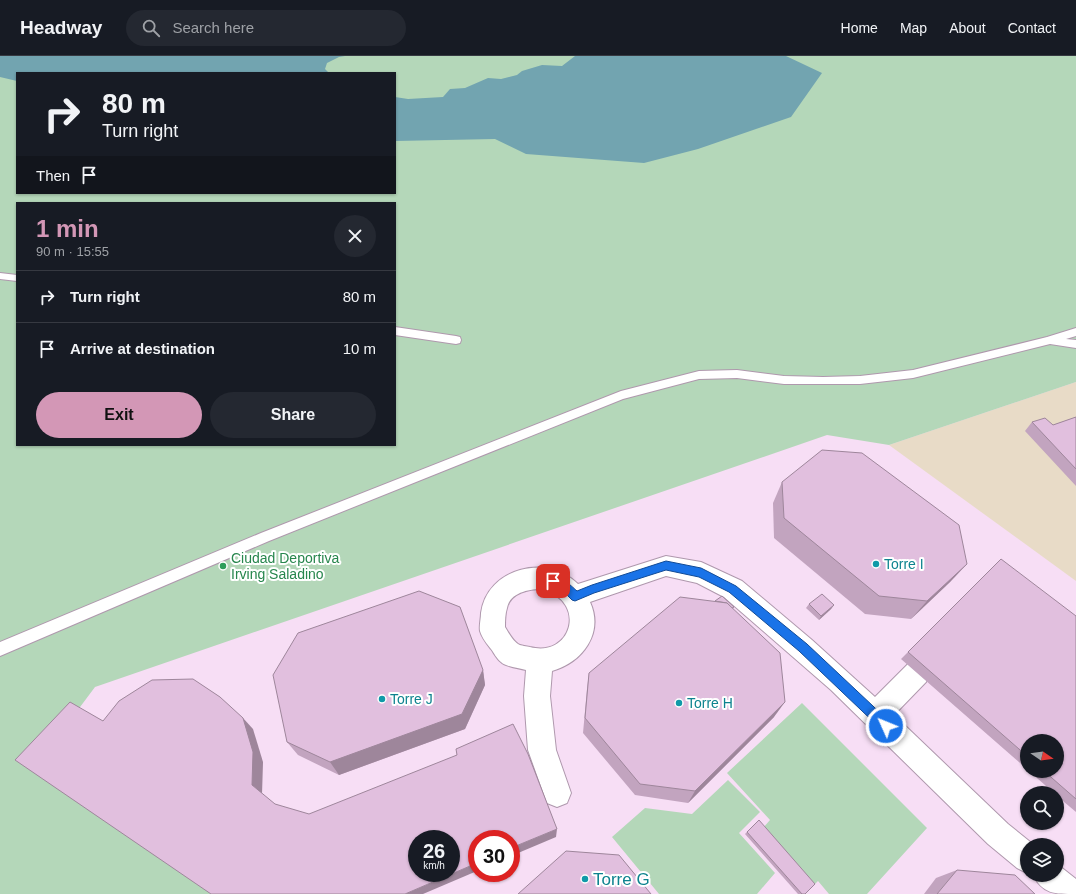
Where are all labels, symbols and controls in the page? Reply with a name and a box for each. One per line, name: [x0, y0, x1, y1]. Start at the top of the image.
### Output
search box: [126, 10, 406, 46]
text: Headway: [20, 17, 102, 38]
icon: search: [140, 17, 162, 39]
text: Search here: [172, 19, 254, 36]
text: Home: [841, 20, 878, 36]
text: Map: [900, 20, 927, 36]
text: About: [949, 20, 986, 36]
text: Contact: [1008, 20, 1056, 36]
icon: right: [36, 88, 88, 140]
text: 80 m: [102, 88, 166, 119]
text: Turn right: [102, 121, 178, 141]
icon: arrive: [78, 164, 100, 186]
text: Then: [36, 167, 70, 184]
text: 1 min: [36, 215, 99, 242]
button: close: [334, 215, 376, 257]
text: 90 m · 15:55: [36, 244, 109, 259]
icon: right: [36, 286, 58, 308]
text: Turn right: [70, 288, 140, 305]
text: 80 m: [343, 288, 376, 305]
icon: arrive: [36, 338, 58, 360]
text: Arrive at destination: [70, 340, 215, 357]
text: 10 m: [343, 340, 376, 357]
button: Exit: [36, 392, 202, 438]
button: Share: [210, 392, 376, 438]
place label: Ciudad Deportiva Irving Saladino: [231, 550, 339, 582]
place label: Torre I: [884, 556, 924, 572]
marker: Torre I: [871, 559, 881, 569]
marker: Ciudad Deportiva Irving Saladino: [218, 561, 228, 571]
pin: [536, 564, 570, 598]
icon: arrive: [542, 570, 564, 592]
place label: Torre J: [390, 691, 433, 707]
marker: Torre J: [377, 694, 387, 704]
place label: Torre H: [687, 695, 733, 711]
marker: Torre H: [674, 698, 684, 708]
position arrow: [865, 705, 907, 747]
north arrow: [1020, 734, 1064, 778]
map controls: [1020, 734, 1064, 882]
button: search: [1020, 786, 1064, 830]
speed limit sign: 30: [468, 830, 520, 882]
button: layers: [1020, 838, 1064, 882]
text: 26: [423, 840, 445, 862]
text: km/h: [423, 860, 445, 871]
place label: Torre G: [593, 870, 650, 889]
marker: Torre G: [580, 874, 590, 884]

